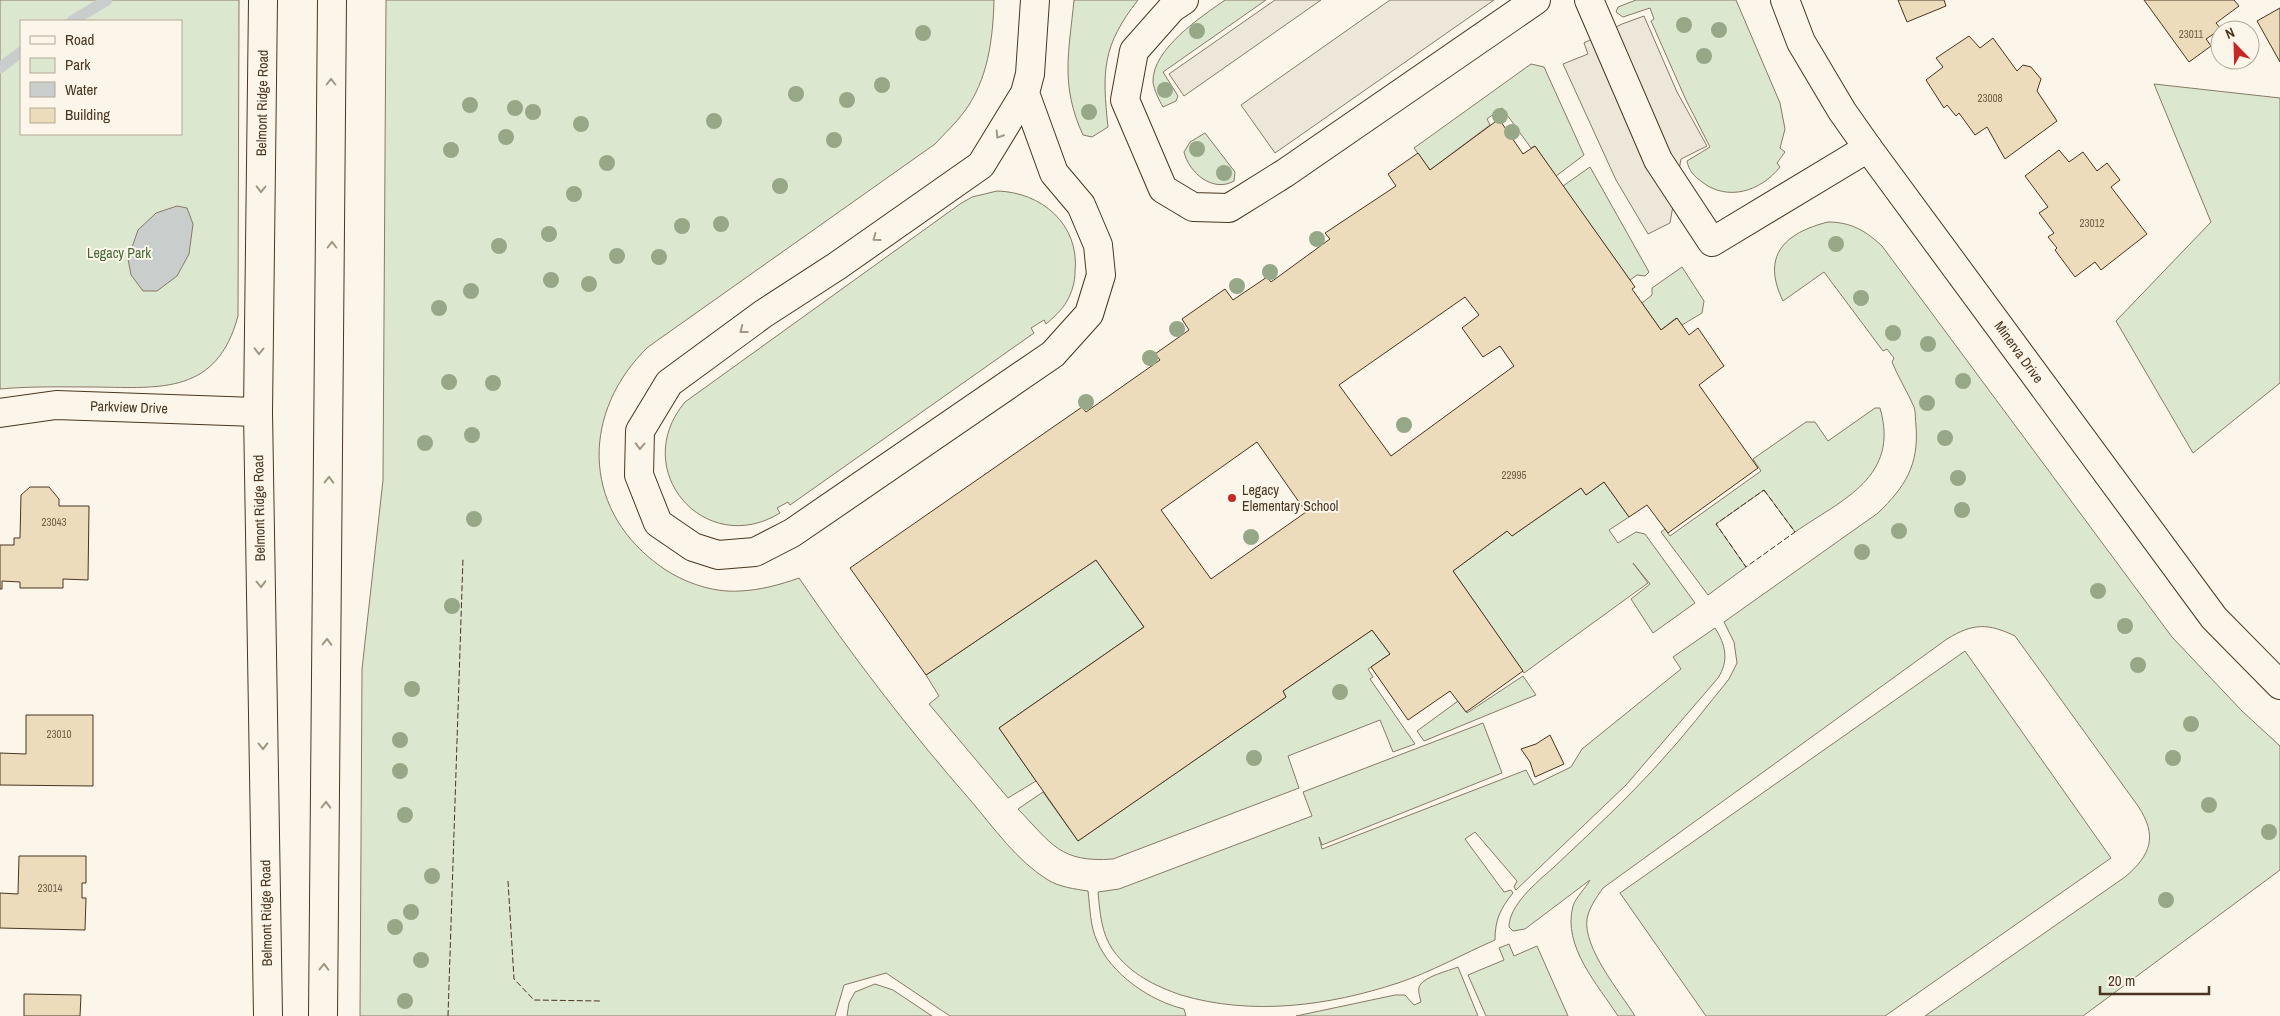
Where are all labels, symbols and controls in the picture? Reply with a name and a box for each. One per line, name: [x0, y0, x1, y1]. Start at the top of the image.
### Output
legend: [20, 20, 182, 135]
north arrow: [2210, 20, 2260, 70]
text: N: [2223, 23, 2237, 43]
house number: 23011: [2179, 27, 2203, 41]
text: Road: [65, 29, 94, 50]
street label: Belmont Ridge Road: [252, 50, 272, 156]
text: Park: [65, 54, 91, 75]
one-way arrow: [326, 78, 336, 86]
text: Water: [65, 79, 97, 100]
house number: 23008: [1977, 91, 2003, 105]
text: Building: [65, 104, 110, 125]
one-way arrow: [996, 129, 1006, 138]
one-way arrow: [256, 185, 266, 193]
house number: 23012: [2079, 216, 2105, 230]
one-way arrow: [873, 232, 882, 241]
one-way arrow: [327, 240, 337, 248]
park label: Legacy Park: [87, 244, 151, 262]
street label: Minerva Drive: [1991, 318, 2047, 386]
one-way arrow: [740, 324, 749, 332]
one-way arrow: [254, 348, 264, 355]
street label: Parkview Drive: [90, 397, 168, 417]
one-way arrow: [635, 443, 645, 451]
street label: Belmont Ridge Road: [249, 455, 269, 561]
house number: 22995: [1501, 468, 1527, 482]
one-way arrow: [324, 476, 334, 484]
place label: Legacy Elementary School: [1242, 481, 1338, 515]
marker: Legacy Elementary School: [1226, 492, 1238, 504]
house number: 23043: [41, 515, 67, 529]
one-way arrow: [256, 580, 266, 588]
one-way arrow: [322, 638, 332, 646]
house number: 23010: [46, 727, 72, 741]
one-way arrow: [258, 742, 268, 750]
one-way arrow: [320, 801, 331, 809]
street label: Belmont Ridge Road: [256, 860, 276, 966]
house number: 23014: [37, 881, 63, 895]
one-way arrow: [319, 963, 329, 971]
scale bar: [2100, 964, 2209, 996]
text: 20 m: [2108, 970, 2135, 991]

